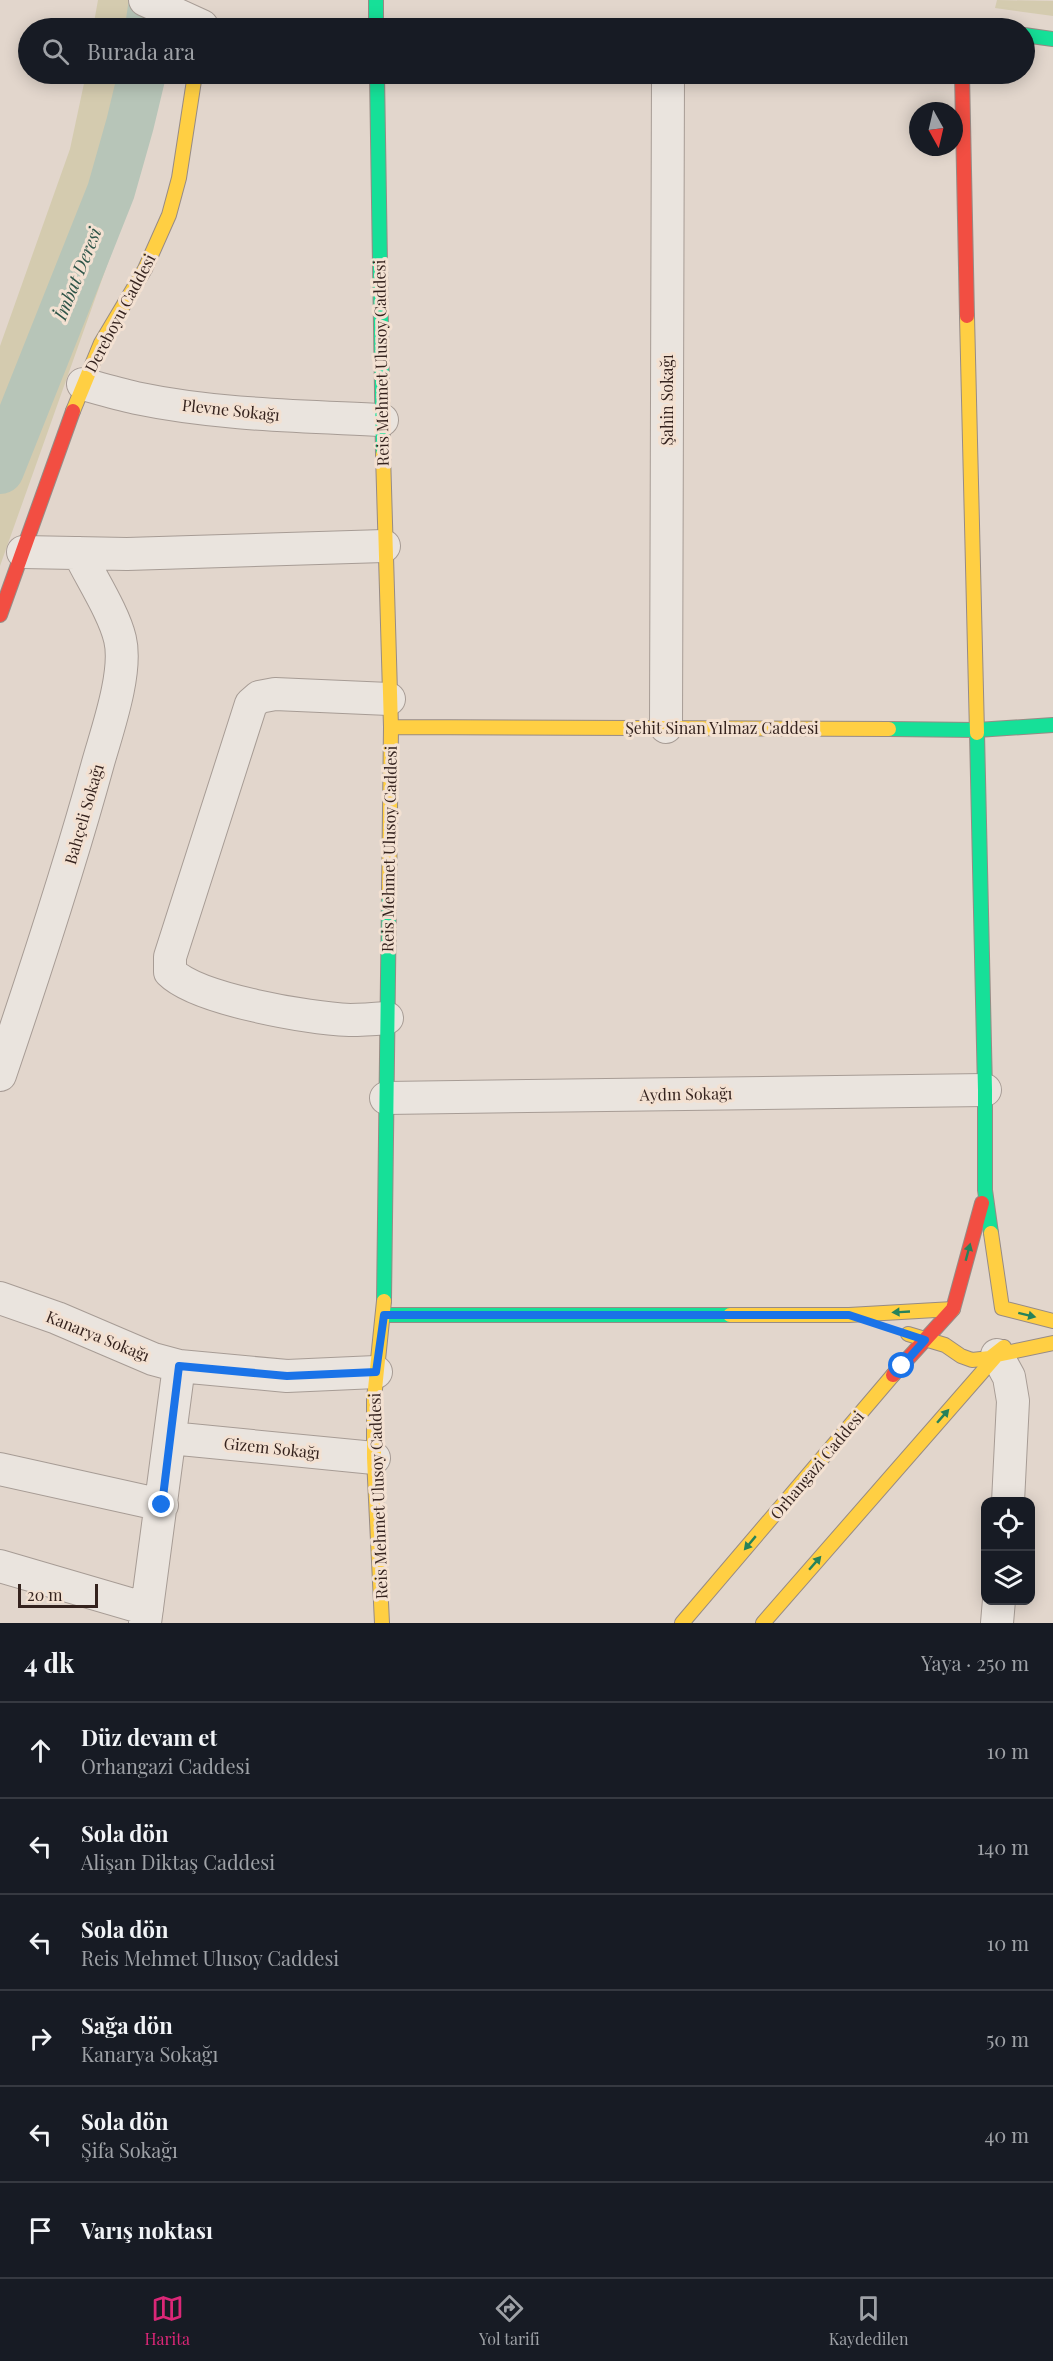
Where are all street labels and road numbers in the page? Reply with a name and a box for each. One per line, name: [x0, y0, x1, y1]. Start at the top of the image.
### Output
street label: Dereboyu Caddesi: [80, 250, 160, 376]
street label: Reis Mehmet Ulusoy Caddesi: [368, 259, 393, 466]
street label: Şahin Sokağı: [656, 354, 677, 446]
street label: Plevne Sokağı: [181, 394, 281, 425]
street label: Şehit Sinan Yılmaz Caddesi: [625, 717, 819, 738]
street label: Reis Mehmet Ulusoy Caddesi: [376, 745, 401, 952]
street label: Bahçeli Sokağı: [59, 761, 108, 866]
street label: Aydın Sokağı: [639, 1082, 733, 1105]
street label: Kanarya Sokağı: [43, 1305, 153, 1366]
street label: Reis Mehmet Ulusoy Caddesi: [363, 1392, 392, 1600]
street label: Orhangazi Caddesi: [765, 1406, 868, 1523]
street label: Gizem Sokağı: [223, 1432, 322, 1463]

